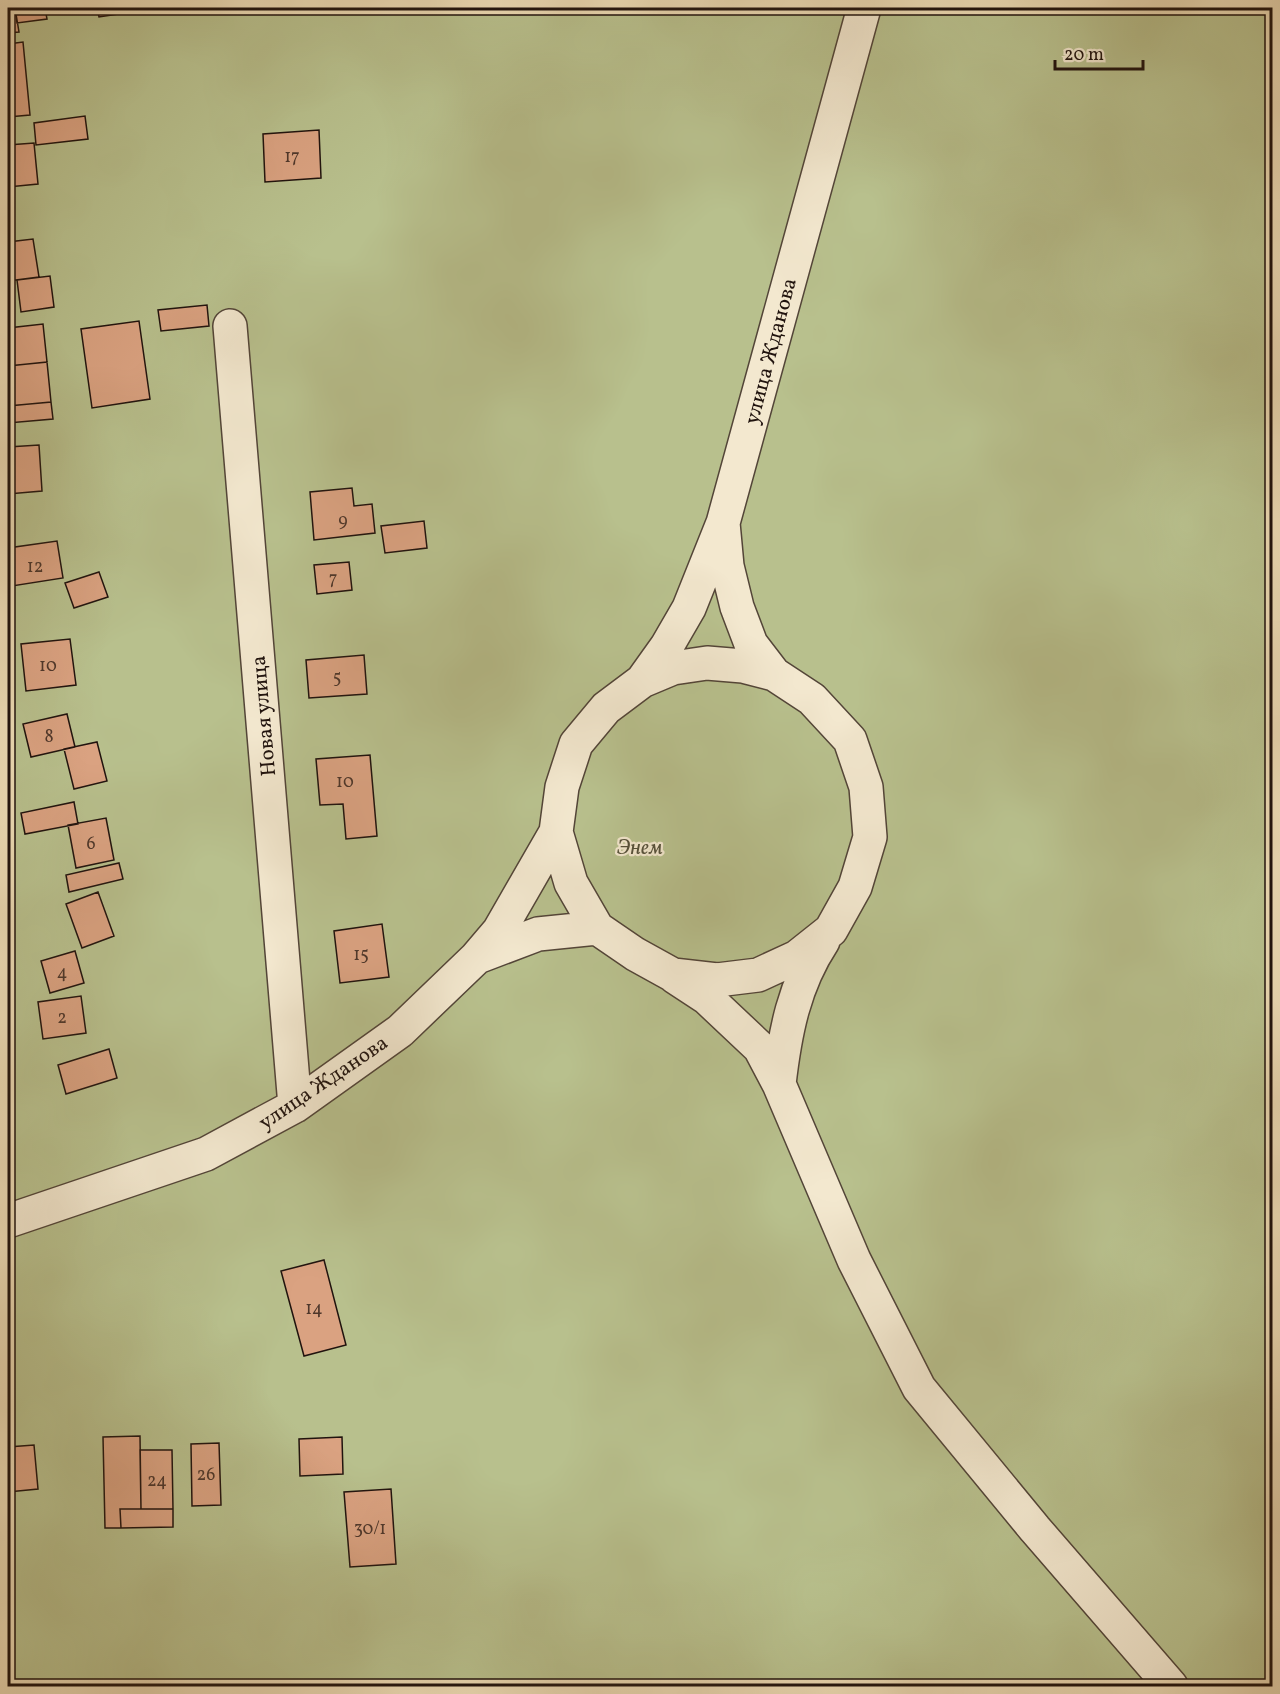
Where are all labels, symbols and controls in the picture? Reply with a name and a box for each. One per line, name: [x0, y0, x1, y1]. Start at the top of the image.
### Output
scale bar: [1055, 33, 1144, 71]
text: 20 m: [1064, 43, 1104, 68]
house number: 17: [284, 145, 300, 170]
street label: улица Жданова: [738, 275, 805, 428]
house number: 9: [338, 509, 348, 534]
house number: 12: [27, 555, 43, 580]
house number: 7: [329, 567, 337, 592]
house number: 10: [39, 654, 57, 679]
street label: Новая улица: [245, 654, 284, 777]
house number: 5: [333, 666, 341, 691]
house number: 8: [44, 725, 54, 750]
house number: 10: [336, 770, 354, 795]
house number: 6: [86, 832, 96, 857]
park label: Энем: [617, 834, 663, 863]
house number: 15: [353, 943, 369, 968]
house number: 4: [57, 961, 67, 986]
house number: 2: [57, 1006, 67, 1031]
street label: улица Жданова: [253, 1029, 394, 1137]
house number: 14: [305, 1297, 323, 1322]
house number: 26: [197, 1463, 215, 1488]
house number: 24: [147, 1469, 167, 1494]
house number: 30/1: [354, 1517, 386, 1542]

